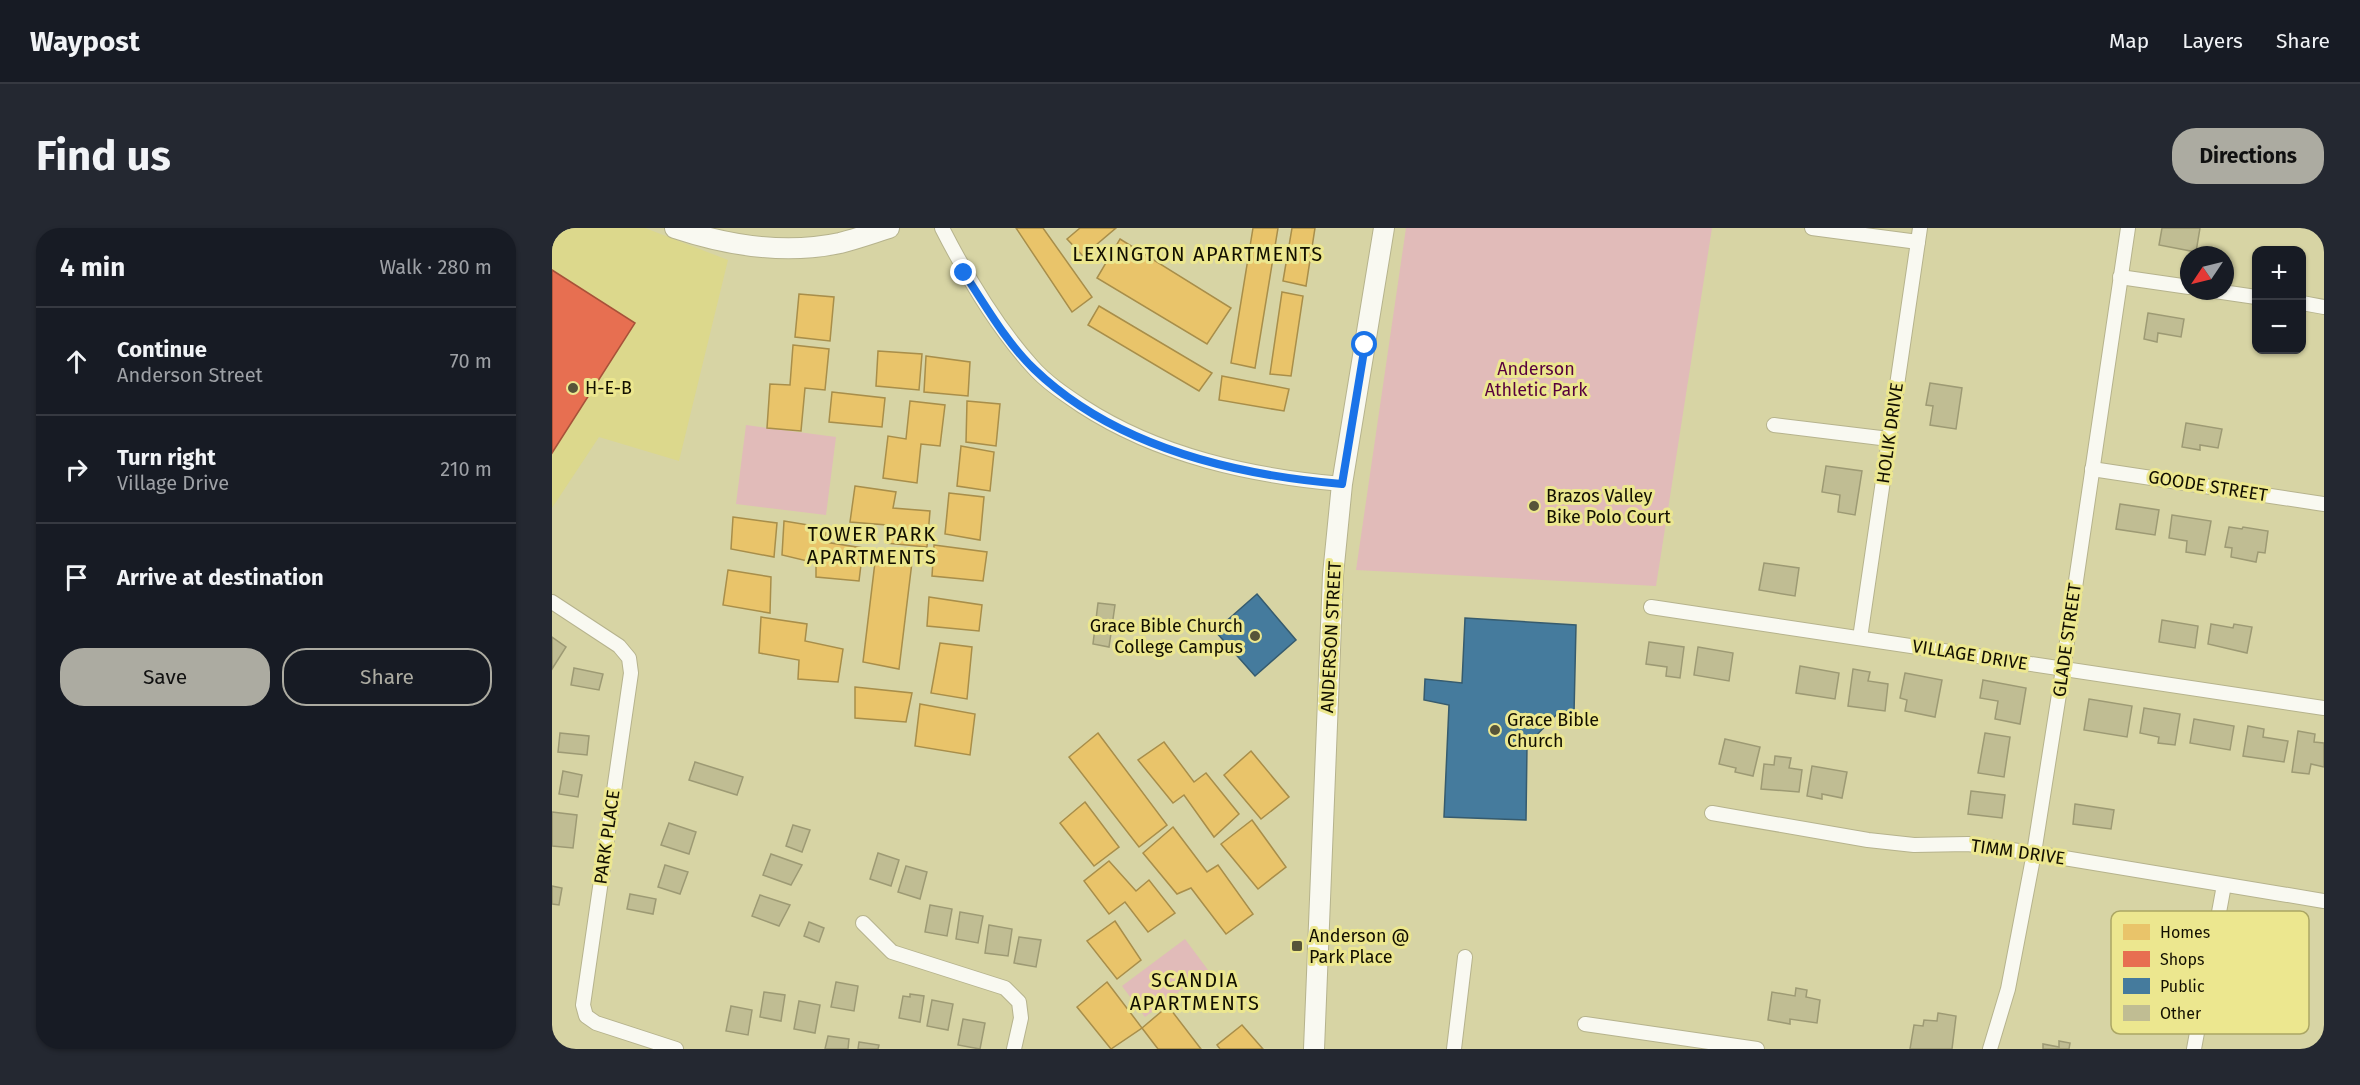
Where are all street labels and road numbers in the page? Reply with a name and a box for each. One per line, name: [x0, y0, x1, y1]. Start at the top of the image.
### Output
street label: HOLIK DRIVE: [1872, 381, 1908, 485]
street label: GOODE STREET: [2147, 466, 2270, 506]
street label: ANDERSON STREET: [1316, 560, 1346, 714]
street label: GLADE STREET: [2048, 581, 2086, 698]
street label: VILLAGE DRIVE: [1911, 635, 2029, 675]
street label: PARK PLACE: [589, 788, 625, 886]
street label: TIMM DRIVE: [1970, 835, 2066, 869]

